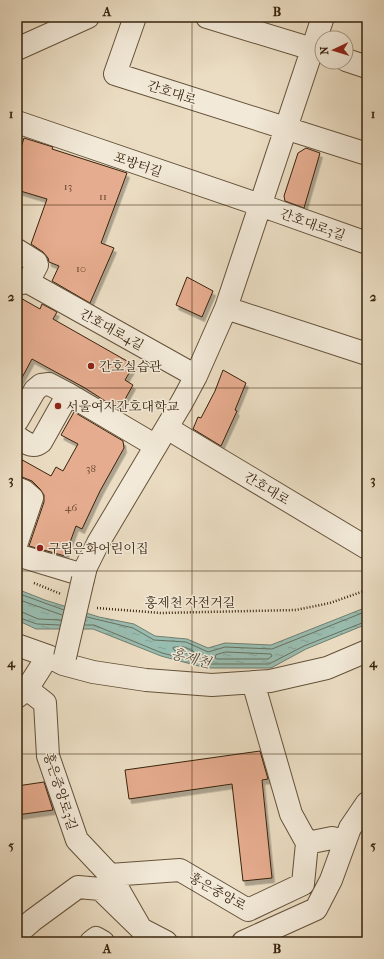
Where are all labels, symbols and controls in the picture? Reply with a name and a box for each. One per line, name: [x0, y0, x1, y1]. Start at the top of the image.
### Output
text: A: [102, 4, 112, 19]
text: B: [273, 4, 282, 19]
north arrow: [314, 30, 354, 70]
text: N: [318, 45, 331, 55]
street label: 간호대로: [146, 78, 198, 108]
text: 1: [9, 106, 14, 121]
text: 1: [371, 106, 376, 121]
street label: 포방터길: [112, 149, 164, 180]
house number: 13: [64, 180, 72, 193]
house number: 11: [99, 190, 107, 203]
street label: 간호대로3길: [278, 206, 347, 243]
house number: 10: [76, 262, 86, 275]
text: 2: [8, 289, 15, 304]
text: 2: [370, 289, 377, 304]
street label: 간호대로4길: [77, 306, 146, 353]
place label: 간호실습관: [99, 359, 162, 374]
marker: 간호실습관: [86, 361, 96, 371]
place label: 서울여자간호대학교: [66, 399, 179, 414]
marker: 서울여자간호대학교: [53, 401, 63, 411]
house number: 38: [86, 462, 96, 475]
street label: 간호대로: [241, 469, 293, 508]
text: 3: [8, 472, 14, 488]
text: 3: [370, 472, 376, 488]
house number: 46: [65, 501, 77, 514]
place label: 구립은화어린이집: [48, 541, 148, 556]
marker: 구립은화어린이집: [35, 543, 45, 553]
street label: 홍제천 자전거길: [145, 595, 235, 610]
water label: 홍제천: [169, 645, 214, 672]
text: 4: [6, 655, 16, 671]
text: 4: [368, 655, 378, 671]
street label: 홍은중앙로3길: [41, 750, 80, 832]
text: 5: [8, 838, 14, 853]
text: 5: [370, 838, 376, 853]
street label: 홍은중앙로: [187, 870, 249, 913]
text: A: [102, 941, 112, 956]
text: B: [273, 941, 282, 956]

